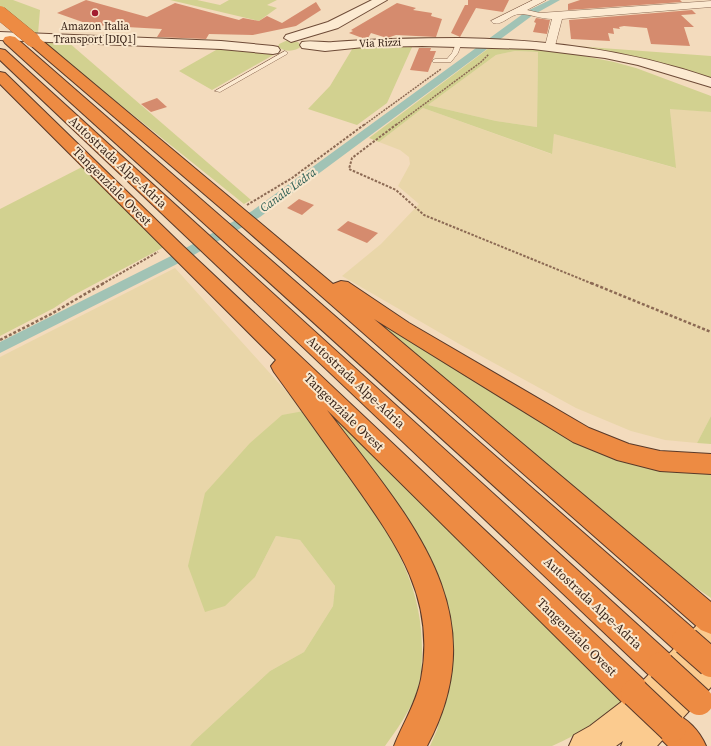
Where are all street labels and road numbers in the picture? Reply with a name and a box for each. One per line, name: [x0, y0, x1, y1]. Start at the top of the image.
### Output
street label: Via Rizzi: [359, 35, 401, 51]
street label: Autostrada Alpe-Adria: [65, 112, 171, 212]
street label: Tangenziale Ovest: [69, 143, 156, 230]
street label: Autostrada Alpe-Adria: [303, 332, 409, 432]
street label: Tangenziale Ovest: [300, 369, 388, 455]
street label: Autostrada Alpe-Adria: [540, 553, 646, 653]
street label: Tangenziale Ovest: [533, 594, 621, 680]

